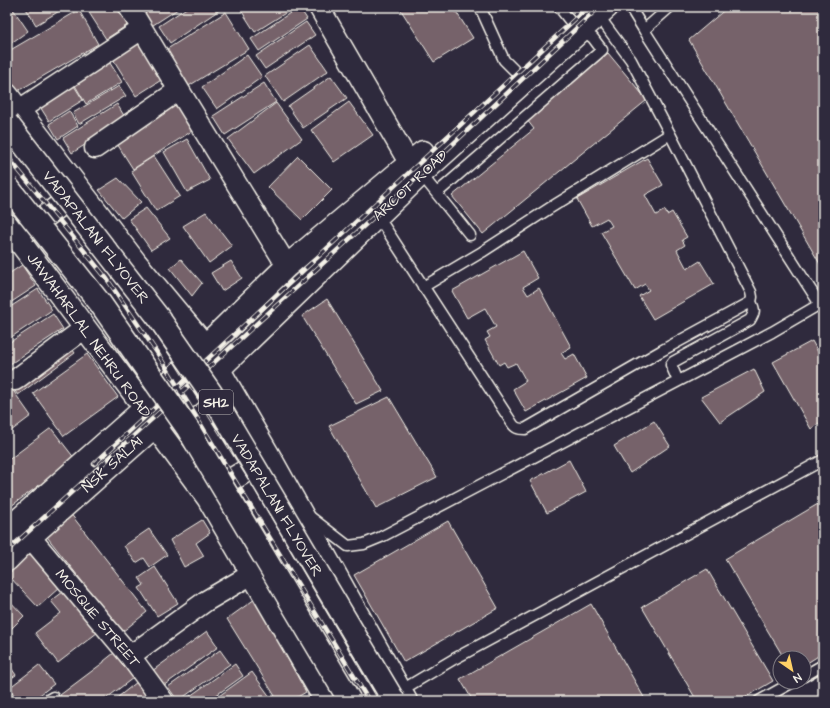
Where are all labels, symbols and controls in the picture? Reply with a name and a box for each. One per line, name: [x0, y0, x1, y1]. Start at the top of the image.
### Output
street label: ARCOT ROAD: [368, 145, 453, 226]
street label: VADAPALANI FLYOVER: [37, 167, 154, 308]
street label: JAWAHARLAL NEHRU ROAD: [21, 248, 156, 422]
road number: SH2: [199, 390, 233, 414]
street label: VADAPALANI FLYOVER: [226, 430, 328, 581]
street label: NSK SALAI: [77, 431, 147, 497]
street label: MOSQUE STREET: [50, 565, 146, 673]
north arrow: [772, 650, 812, 690]
text: N: [790, 670, 804, 686]

